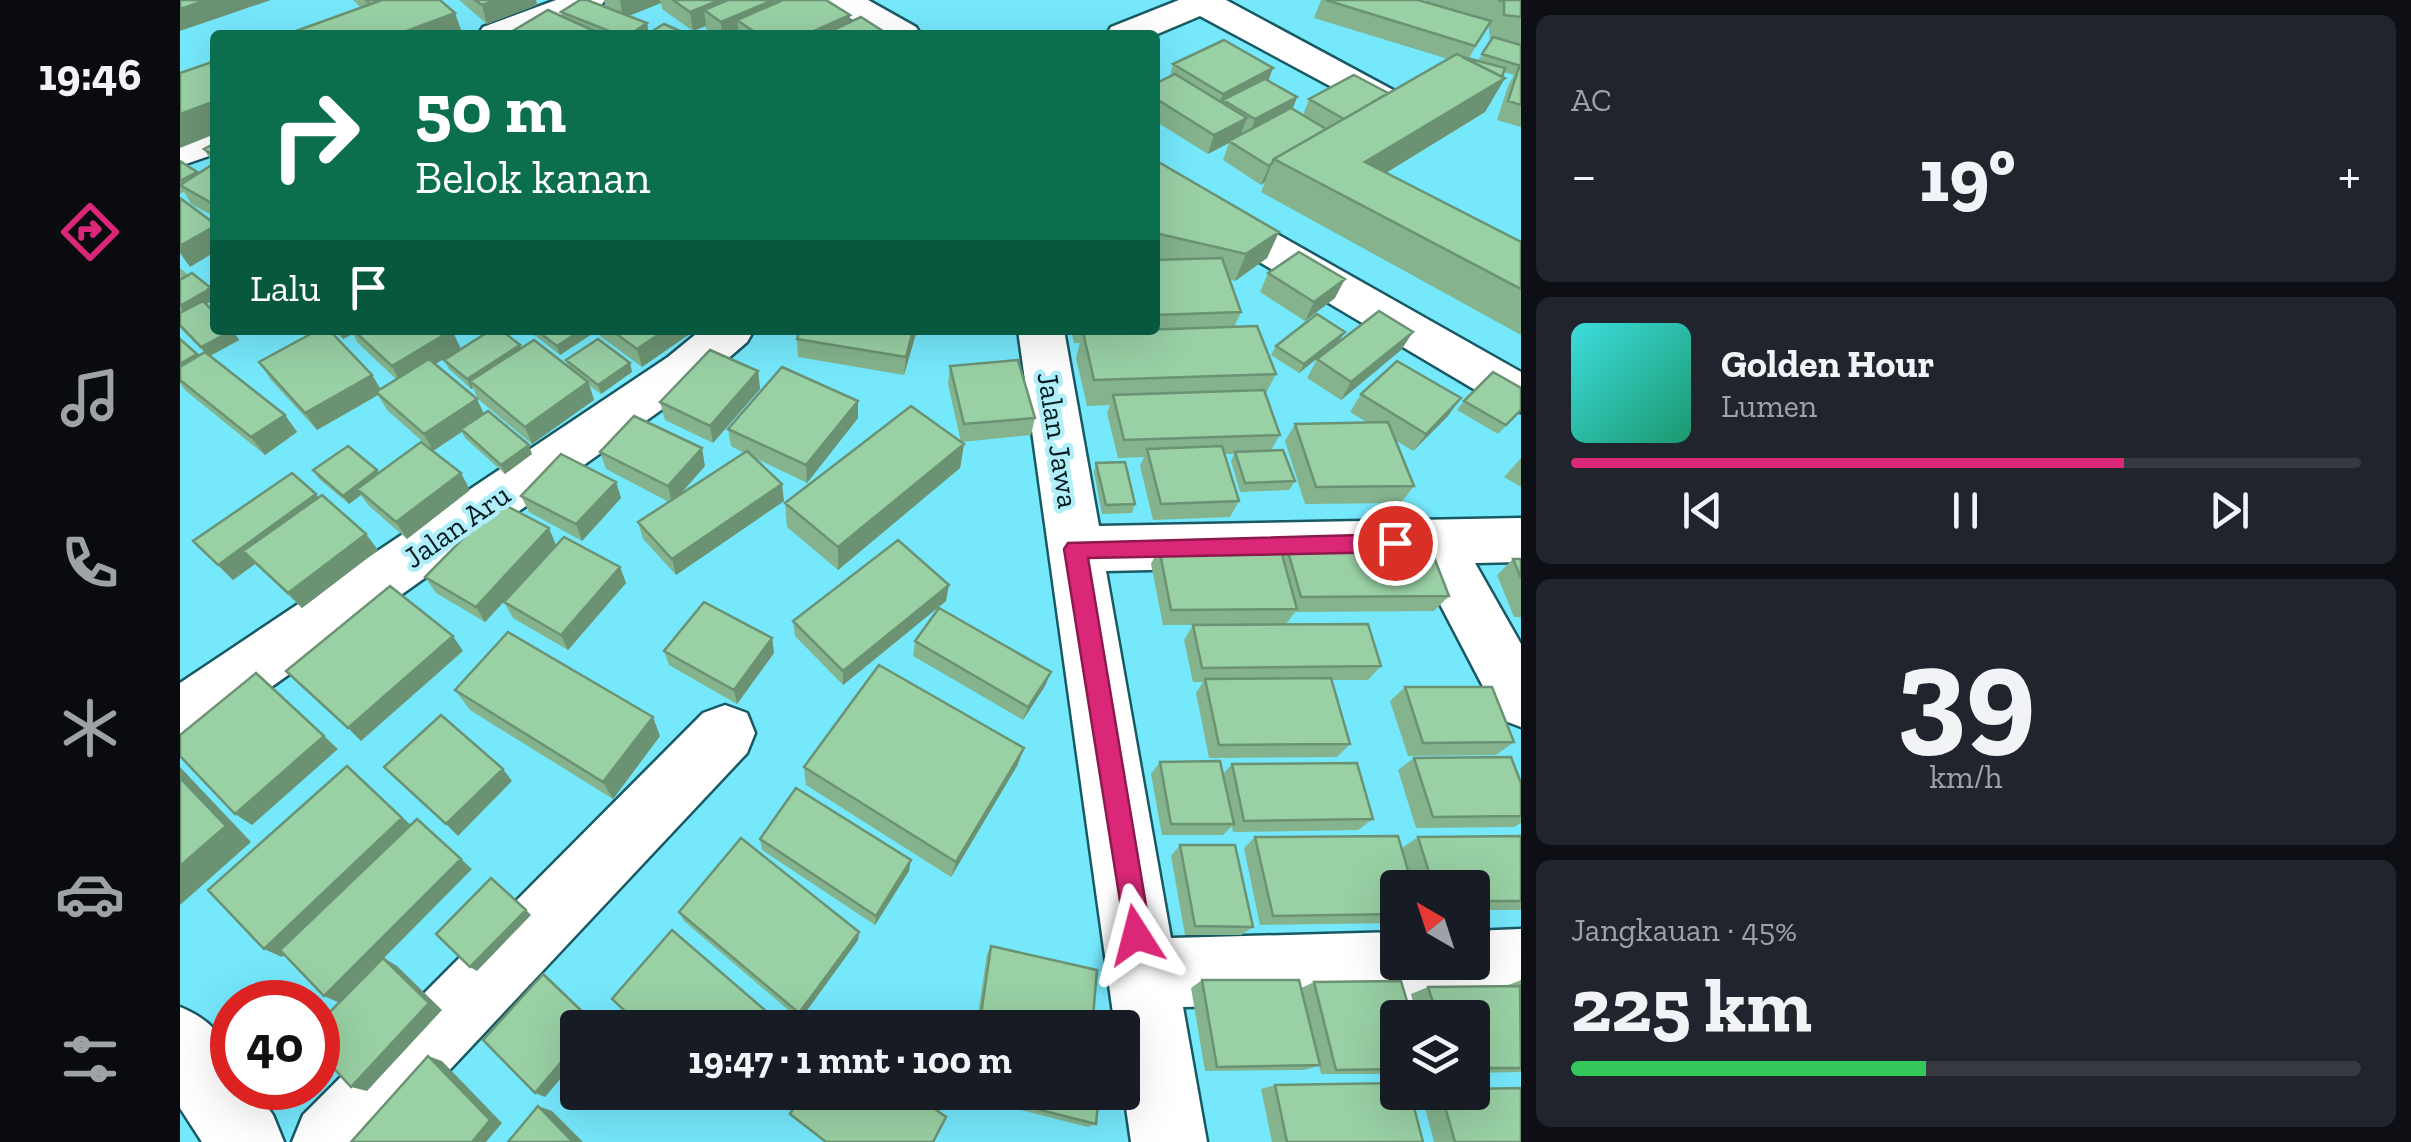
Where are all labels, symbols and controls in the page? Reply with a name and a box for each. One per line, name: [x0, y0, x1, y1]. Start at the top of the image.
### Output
text: 19:46: [38, 48, 142, 102]
text: 50 m: [415, 66, 566, 150]
icon: right: [250, 70, 380, 200]
text: AC: [1571, 81, 1612, 119]
text: 19°: [1919, 130, 2016, 220]
text: −: [1571, 142, 1597, 208]
text: +: [2338, 142, 2361, 208]
text: Belok kanan: [415, 151, 650, 205]
icon: directions: [55, 197, 125, 267]
icon: arrive: [341, 260, 396, 315]
text: Lalu: [250, 265, 321, 311]
text: Golden Hour: [1721, 341, 1934, 387]
icon: music: [55, 363, 125, 433]
street label: Jalan Jawa: [1029, 369, 1087, 511]
text: Lumen: [1721, 387, 1817, 425]
street label: Jalan Aru: [397, 476, 517, 576]
icon: previous: [1675, 483, 1730, 538]
icon: pause: [1938, 483, 1993, 538]
icon: next: [2202, 483, 2257, 538]
pin: [1353, 501, 1438, 586]
icon: arrive: [1368, 516, 1423, 571]
icon: phone: [55, 528, 125, 598]
text: 39: [1897, 615, 2035, 771]
icon: climate: [55, 693, 125, 763]
text: km/h: [1929, 758, 2003, 796]
icon: car: [55, 859, 125, 929]
north arrow: [1380, 870, 1490, 980]
map controls: [1380, 870, 1490, 1110]
position arrow: [1084, 883, 1188, 987]
text: Jangkauan · 45%: [1571, 911, 1797, 949]
text: 225 km: [1571, 960, 1812, 1050]
speed limit sign: 40: [210, 980, 340, 1110]
button: layers: [1380, 1000, 1490, 1110]
icon: filters: [55, 1024, 125, 1094]
text: 19:47 · 1 mnt · 100 m: [688, 1037, 1012, 1083]

